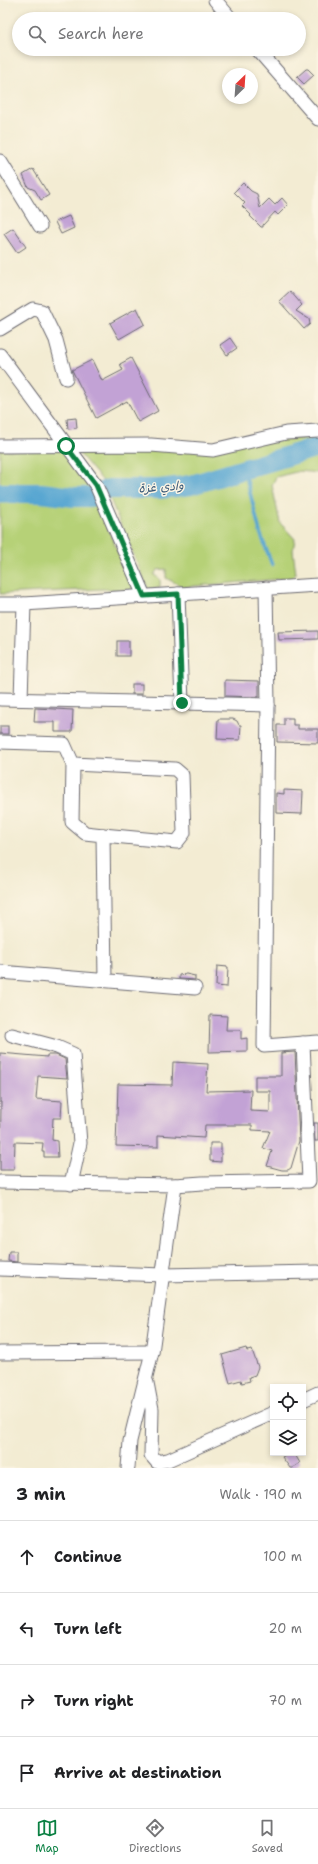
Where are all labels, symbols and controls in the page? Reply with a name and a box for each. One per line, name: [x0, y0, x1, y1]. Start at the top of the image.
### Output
search box: [12, 12, 306, 56]
icon: search: [26, 23, 48, 45]
text: Search here: [58, 24, 144, 44]
north arrow: [222, 68, 258, 104]
route start: [57, 437, 75, 455]
water label: وادي غزة: [138, 477, 185, 498]
route end: [173, 694, 191, 712]
map controls: [270, 1384, 306, 1456]
button: locate: [270, 1384, 306, 1420]
button: layers: [270, 1420, 306, 1456]
text: 3 min: [16, 1483, 66, 1505]
text: Walk · 190 m: [220, 1486, 302, 1503]
icon: ahead: [16, 1546, 38, 1568]
text: Continue: [54, 1547, 122, 1567]
text: 100 m: [263, 1548, 302, 1565]
icon: left: [16, 1618, 38, 1640]
text: Turn left: [54, 1619, 122, 1639]
text: 20 m: [269, 1620, 302, 1637]
icon: right: [16, 1690, 38, 1712]
text: Turn right: [54, 1691, 134, 1711]
text: 70 m: [268, 1692, 302, 1709]
icon: arrive: [16, 1762, 38, 1784]
text: Arrive at destination: [54, 1763, 222, 1783]
tab: Map: [35, 1817, 59, 1856]
tab: Directions: [129, 1817, 181, 1856]
tab: Saved: [252, 1817, 283, 1856]

